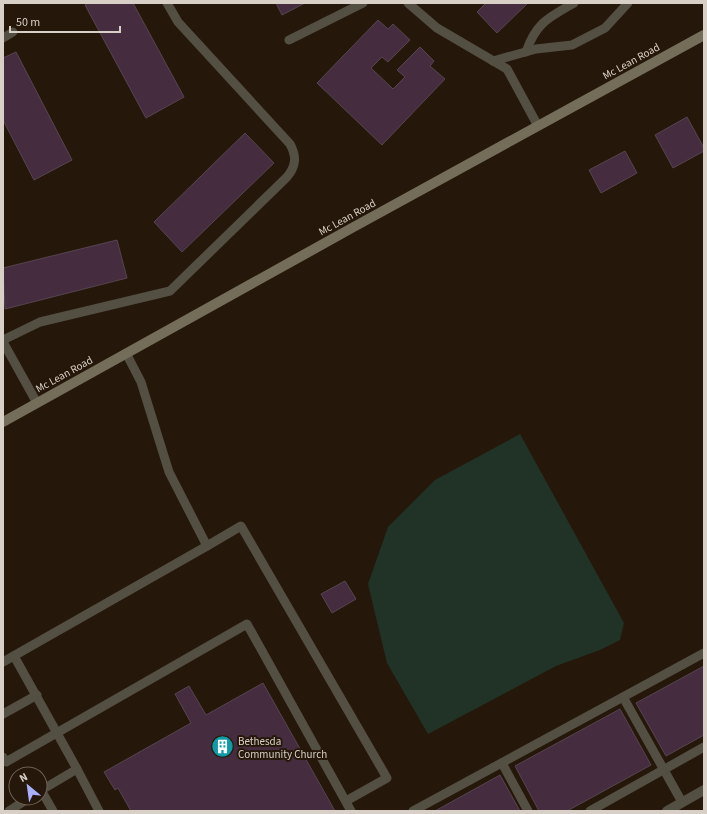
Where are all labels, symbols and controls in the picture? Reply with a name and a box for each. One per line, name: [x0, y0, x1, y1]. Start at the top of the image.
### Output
scale bar: [10, 8, 120, 34]
text: 50 m: [16, 14, 40, 31]
street label: Mc Lean Road: [600, 40, 662, 83]
street label: Mc Lean Road: [316, 196, 378, 239]
street label: Mc Lean Road: [33, 353, 95, 396]
building icon: Bethesda Community Church: [210, 734, 236, 760]
place label: Bethesda Community Church: [238, 734, 327, 762]
north arrow: [8, 766, 48, 806]
text: N: [17, 769, 30, 786]

